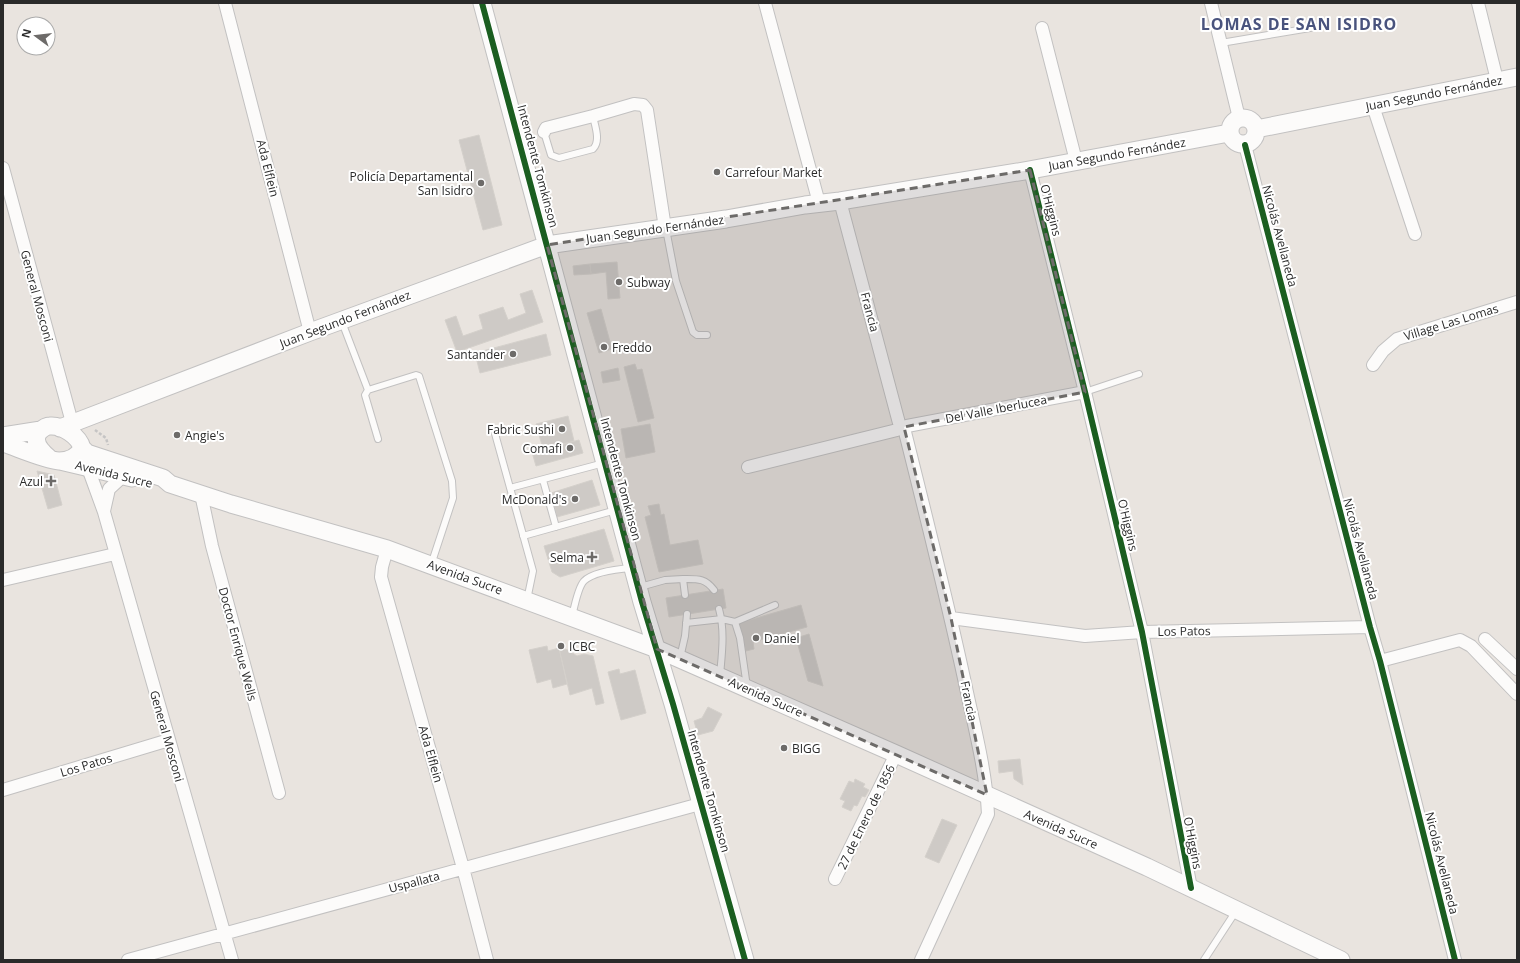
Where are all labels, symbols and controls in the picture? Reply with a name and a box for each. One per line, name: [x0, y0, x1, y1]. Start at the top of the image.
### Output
district label: LOMAS DE SAN ISIDRO: [1201, 13, 1397, 35]
north arrow: [16, 16, 56, 56]
text: N: [17, 27, 34, 40]
street label: Juan Segundo Fernández: [1363, 71, 1504, 115]
street label: Intendente Tomkinson: [513, 103, 563, 229]
street label: Juan Segundo Fernández: [1046, 134, 1187, 175]
street label: Ada Elflein: [253, 138, 283, 198]
place label: Carrefour Market: [725, 164, 822, 181]
marker: Carrefour Market: [712, 167, 722, 177]
place label: Policía Departamental San Isidro: [349, 168, 473, 199]
marker: Policía Departamental San Isidro: [476, 178, 486, 188]
street label: O'Higgins: [1036, 182, 1066, 238]
street label: Nicolás Avellaneda: [1258, 183, 1302, 289]
street label: Juan Segundo Fernández: [584, 211, 725, 247]
street label: General Mosconi: [17, 248, 57, 344]
place label: Subway: [627, 274, 671, 291]
marker: Subway: [614, 277, 624, 287]
street label: Juan Segundo Fernández: [276, 286, 413, 352]
street label: Francia: [857, 290, 883, 334]
street label: Village Las Lomas: [1402, 299, 1501, 344]
place label: Freddo: [612, 339, 652, 356]
marker: Freddo: [599, 342, 609, 352]
place label: Santander: [447, 346, 505, 363]
marker: Santander: [508, 349, 518, 359]
street label: Del Valle Iberlucea: [944, 391, 1048, 427]
street label: Intendente Tomkinson: [596, 416, 646, 542]
place label: Fabric Sushi: [487, 421, 554, 438]
marker: Fabric Sushi: [557, 424, 567, 434]
place label: Angie's: [185, 427, 225, 444]
marker: Angie's: [172, 430, 182, 440]
place label: Comafi: [522, 440, 562, 457]
marker: Comafi: [565, 443, 575, 453]
street label: Avenida Sucre: [74, 456, 155, 492]
place label: Azul: [19, 473, 43, 490]
marker: Azul: [46, 476, 56, 486]
place label: McDonald's: [502, 491, 567, 508]
marker: McDonald's: [570, 494, 580, 504]
street label: Nicolás Avellaneda: [1339, 496, 1383, 602]
street label: O'Higgins: [1114, 497, 1142, 553]
place label: Selma: [550, 549, 584, 566]
marker: Selma: [587, 552, 597, 562]
street label: Avenida Sucre: [425, 555, 505, 599]
street label: Doctor Enrique Wells: [215, 585, 261, 703]
street label: Los Patos: [1157, 622, 1211, 640]
place label: Daniel: [764, 630, 800, 647]
marker: Daniel: [751, 633, 761, 643]
place label: ICBC: [569, 638, 596, 655]
marker: ICBC: [556, 641, 566, 651]
street label: Avenida Sucre: [726, 673, 806, 721]
street label: Francia: [956, 679, 982, 723]
street label: General Mosconi: [146, 688, 188, 784]
street label: Ada Elflein: [415, 723, 447, 785]
street label: Intendente Tomkinson: [683, 728, 735, 854]
place label: BIGG: [792, 740, 821, 757]
marker: BIGG: [779, 743, 789, 753]
street label: Los Patos: [58, 749, 114, 781]
street label: 27 de Enero de 1856: [833, 762, 899, 872]
street label: Avenida Sucre: [1021, 805, 1101, 853]
street label: Nicolás Avellaneda: [1421, 810, 1463, 916]
street label: O'Higgins: [1180, 815, 1206, 871]
street label: Uspallata: [387, 867, 441, 897]

